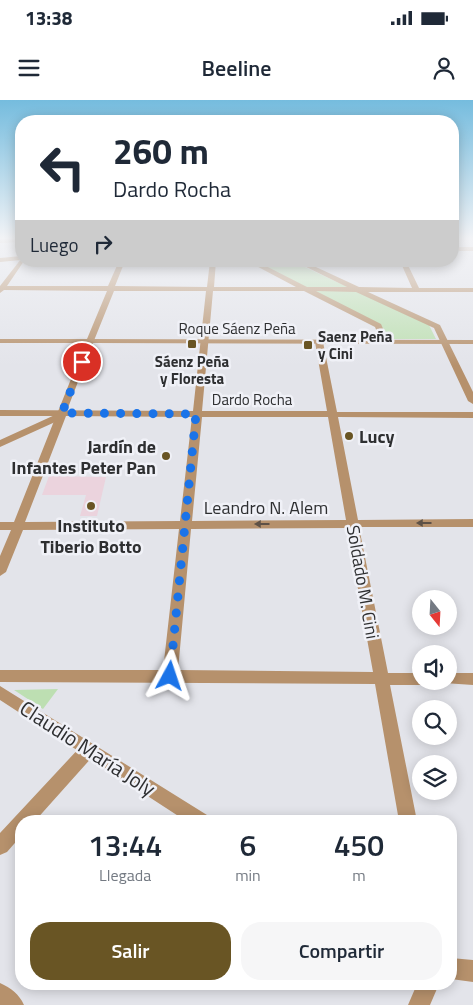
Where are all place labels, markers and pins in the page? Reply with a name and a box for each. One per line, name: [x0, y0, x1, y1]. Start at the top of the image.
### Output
place label: Saenz Peña y Cini: [318, 325, 393, 365]
marker: Sáenz Peña y Floresta: [186, 338, 198, 350]
marker: Saenz Peña y Cini: [302, 339, 314, 351]
pin: [61, 341, 103, 383]
place label: Sáenz Peña y Floresta: [155, 350, 229, 390]
place label: Lucy: [359, 423, 394, 450]
marker: Lucy: [343, 430, 355, 442]
place label: Jardín de Infantes Peter Pan: [11, 433, 156, 481]
marker: Jardín de Infantes Peter Pan: [160, 450, 172, 462]
marker: Instituto Tiberio Botto: [85, 500, 97, 512]
place label: Instituto Tiberio Botto: [40, 512, 142, 560]

